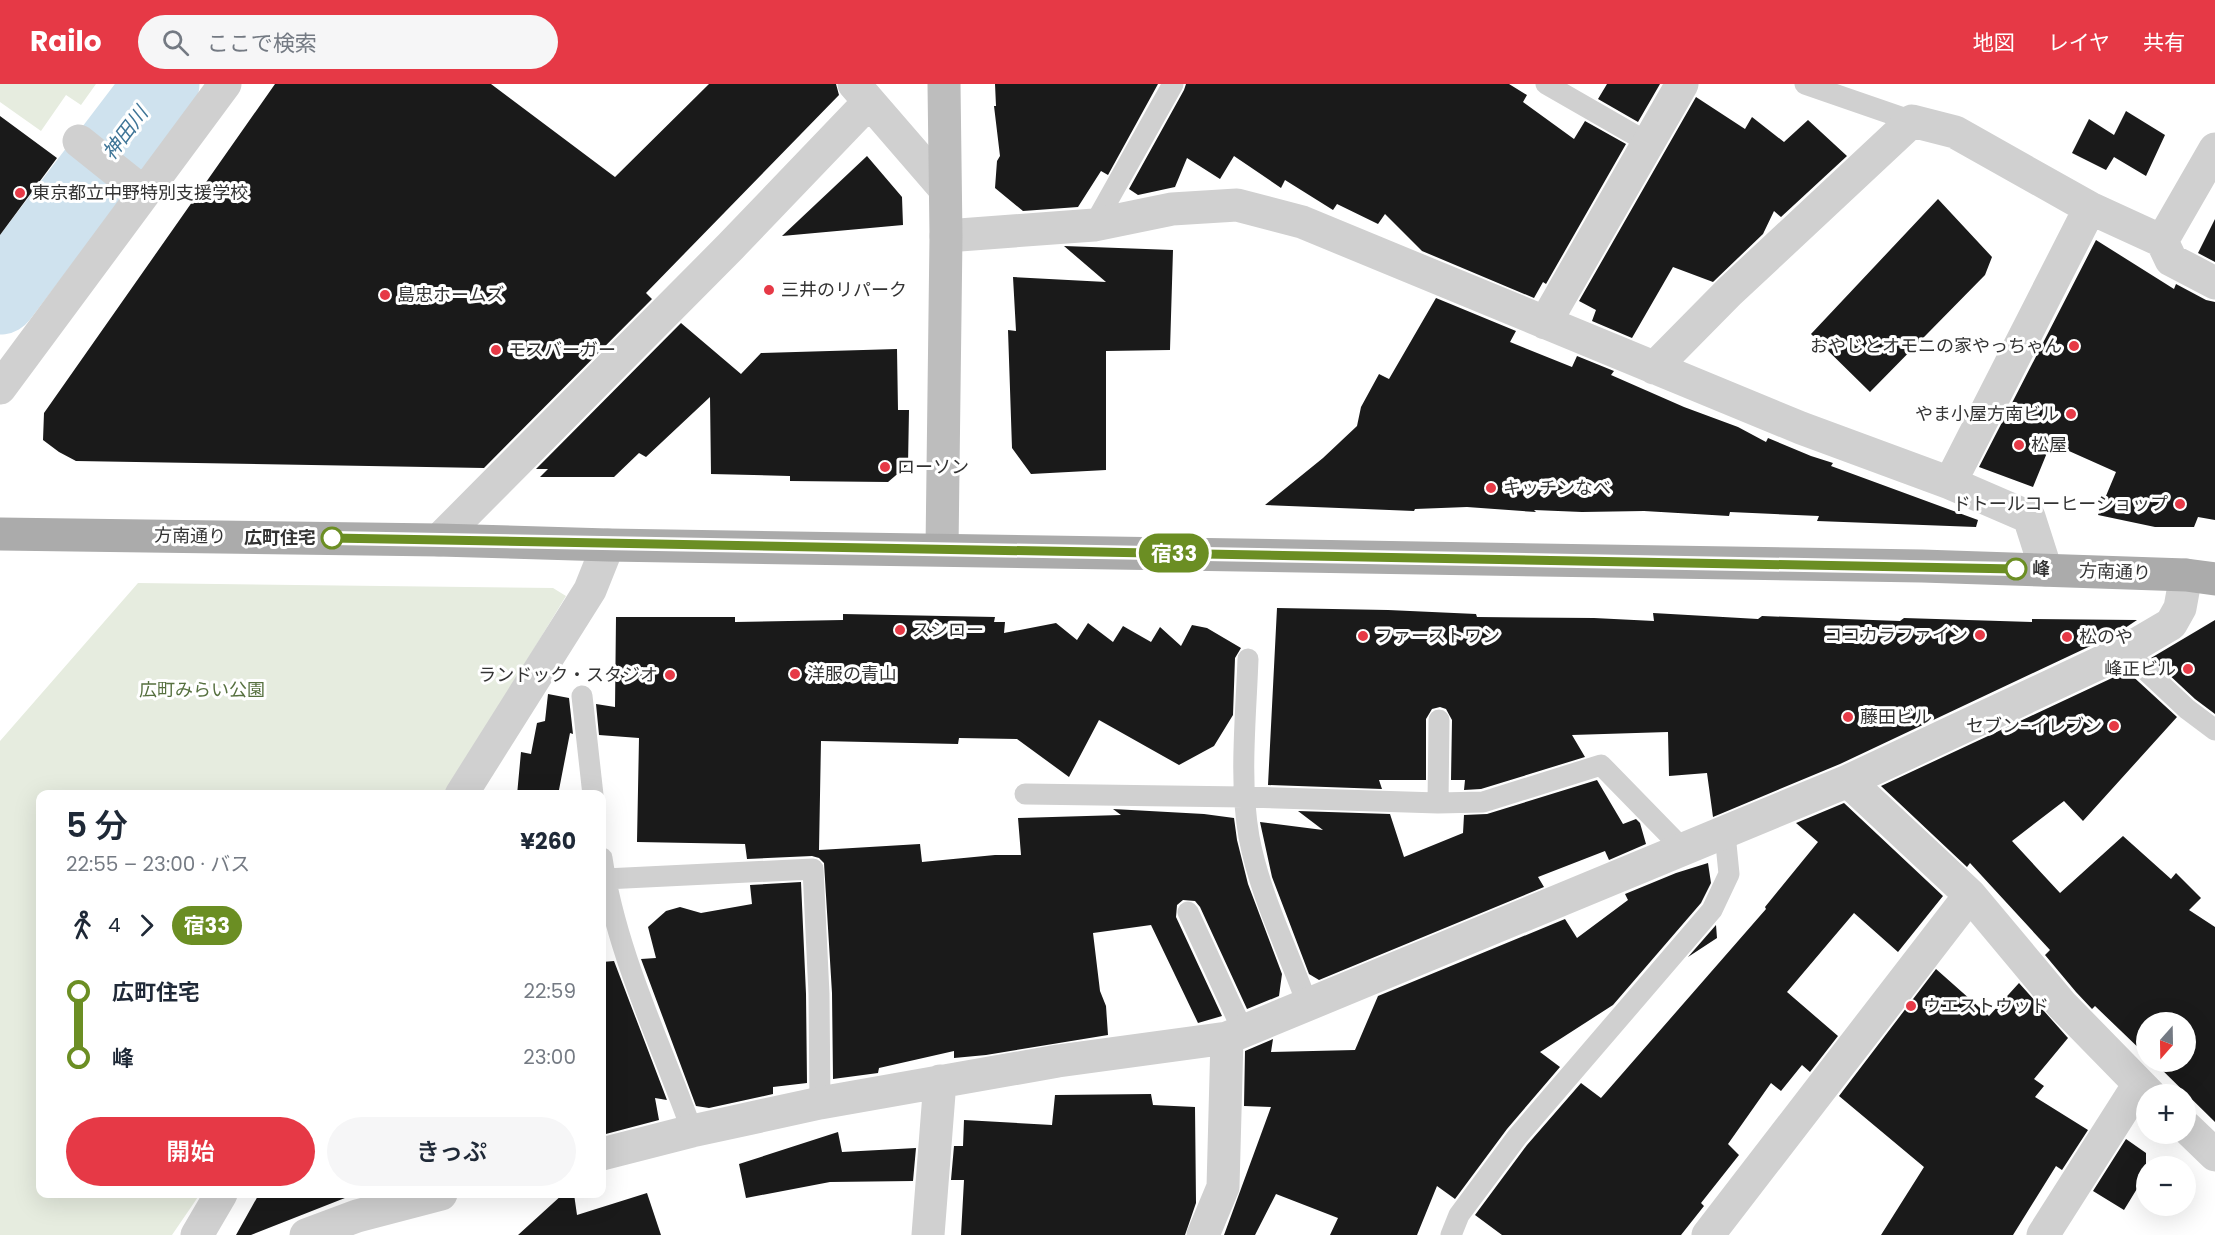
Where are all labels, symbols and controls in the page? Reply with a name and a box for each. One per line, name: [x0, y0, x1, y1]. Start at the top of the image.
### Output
search box: [138, 15, 558, 69]
text: Railo: [30, 22, 102, 61]
icon: search: [159, 26, 192, 59]
text: ここで検索: [207, 28, 317, 59]
text: 地図: [1973, 28, 2015, 57]
text: レイヤ: [2048, 28, 2110, 57]
text: 共有: [2143, 28, 2185, 57]
water label: 神田川: [96, 99, 155, 165]
place label: 東京都立中野特別支援学校: [32, 180, 248, 205]
marker: 東京都立中野特別支援学校: [13, 186, 27, 200]
place label: 三井のリパーク: [781, 277, 907, 302]
place label: 島忠ホームズ: [397, 282, 504, 307]
marker: 三井のリパーク: [762, 283, 776, 297]
marker: 島忠ホームズ: [378, 288, 392, 302]
place label: おやじとオモニの家やっちゃん: [1810, 333, 2062, 358]
place label: モスバーガー: [508, 337, 616, 362]
marker: おやじとオモニの家やっちゃん: [2067, 339, 2081, 353]
marker: モスバーガー: [489, 343, 503, 357]
place label: やま小屋方南ビル: [1915, 401, 2059, 426]
marker: やま小屋方南ビル: [2064, 407, 2078, 421]
place label: 松屋: [2031, 432, 2067, 457]
marker: 松屋: [2012, 438, 2026, 452]
place label: ローソン: [897, 454, 969, 479]
marker: ローソン: [878, 460, 892, 474]
place label: キッチンなべ: [1503, 475, 1611, 500]
marker: キッチンなべ: [1484, 481, 1498, 495]
place label: ドトールコーヒーショップ: [1953, 491, 2168, 516]
marker: ドトールコーヒーショップ: [2173, 497, 2187, 511]
street label: 方南通り: [154, 522, 226, 549]
place label: 広町住宅: [244, 525, 316, 550]
marker: 広町住宅: [321, 527, 343, 549]
line badge: 宿33: [1140, 534, 1208, 572]
text: 宿33: [1151, 539, 1197, 568]
place label: 峰: [2032, 556, 2050, 581]
marker: 峰: [2005, 558, 2027, 580]
street label: 方南通り: [2079, 558, 2151, 585]
place label: スシロー: [912, 617, 984, 642]
place label: ココカラファイン: [1824, 622, 1968, 647]
marker: スシロー: [893, 623, 907, 637]
place label: ファーストワン: [1375, 623, 1500, 648]
place label: 松のや: [2079, 624, 2133, 649]
marker: ココカラファイン: [1973, 628, 1987, 642]
marker: ファーストワン: [1356, 629, 1370, 643]
marker: 松のや: [2060, 630, 2074, 644]
place label: 峰正ビル: [2104, 656, 2176, 681]
place label: 洋服の青山: [807, 661, 897, 686]
place label: ランドック・スタジオ: [478, 662, 658, 687]
marker: 峰正ビル: [2181, 662, 2195, 676]
marker: 洋服の青山: [788, 667, 802, 681]
marker: ランドック・スタジオ: [663, 668, 677, 682]
park label: 広町みらい公園: [139, 677, 265, 702]
place label: 藤田ビル: [1860, 704, 1932, 729]
marker: 藤田ビル: [1841, 710, 1855, 724]
place label: セブン-イレブン: [1966, 713, 2102, 738]
marker: セブン-イレブン: [2107, 719, 2121, 733]
text: 5 分: [66, 802, 128, 849]
text: ¥260: [520, 826, 576, 857]
text: 22:55 – 23:00 · バス: [66, 850, 250, 878]
icon: walk: [66, 909, 99, 942]
icon: forward: [130, 909, 163, 942]
text: 4: [108, 911, 121, 939]
text: 宿33: [184, 911, 230, 940]
text: 広町住宅: [112, 977, 200, 1008]
text: 22:59: [524, 977, 576, 1005]
place label: ウエストウッド: [1923, 993, 2049, 1018]
marker: ウエストウッド: [1904, 999, 1918, 1013]
north arrow: [2136, 1012, 2196, 1072]
map controls: [2136, 1012, 2196, 1216]
text: 峰: [112, 1043, 134, 1074]
text: 23:00: [523, 1043, 576, 1071]
button: +: [2136, 1084, 2196, 1144]
button: 開始: [66, 1117, 315, 1186]
button: きっぷ: [327, 1117, 576, 1186]
button: −: [2136, 1156, 2196, 1216]

